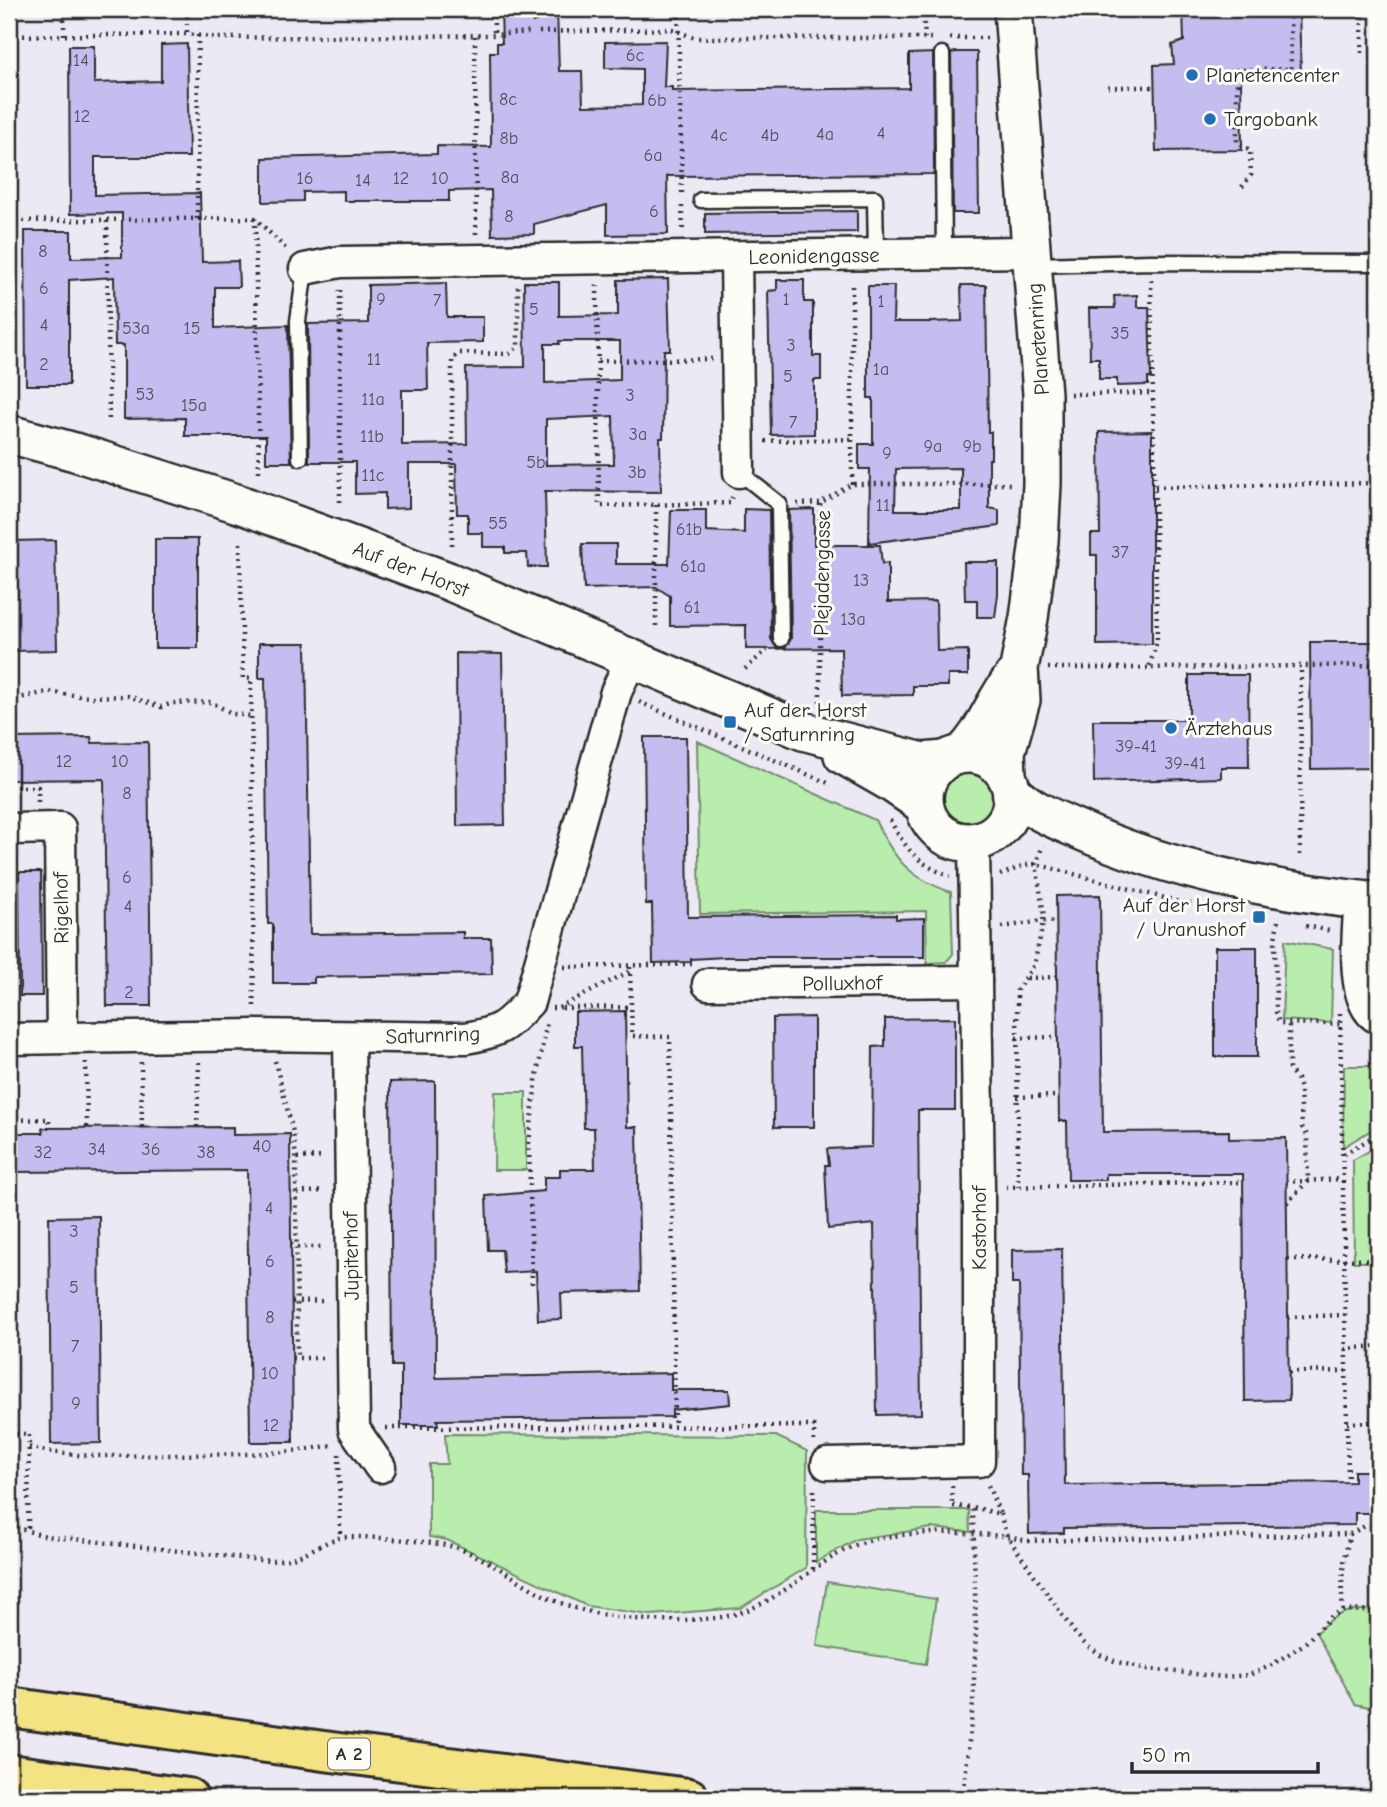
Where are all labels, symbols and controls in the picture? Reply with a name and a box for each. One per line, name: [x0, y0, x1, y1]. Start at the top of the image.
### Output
house number: 6c: [626, 45, 645, 66]
house number: 14: [73, 50, 89, 71]
place label: Planetencenter: [1206, 63, 1340, 87]
marker: Planetencenter: [1184, 67, 1200, 83]
house number: 8c: [499, 89, 517, 110]
house number: 6b: [647, 90, 667, 111]
house number: 12: [74, 106, 90, 127]
place label: Targobank: [1224, 107, 1318, 131]
marker: Targobank: [1202, 111, 1218, 127]
house number: 4: [877, 123, 885, 144]
house number: 4a: [816, 124, 834, 145]
house number: 4c: [710, 125, 728, 146]
house number: 4b: [761, 125, 779, 146]
house number: 8b: [500, 128, 518, 149]
house number: 6a: [643, 145, 663, 166]
house number: 8a: [501, 167, 519, 188]
house number: 16: [297, 168, 313, 189]
house number: 12: [393, 168, 409, 189]
house number: 10: [431, 168, 449, 189]
house number: 14: [355, 170, 371, 191]
house number: 6: [649, 201, 659, 222]
house number: 8: [504, 206, 514, 227]
house number: 8: [38, 241, 48, 262]
street label: Leonidengasse: [748, 243, 880, 269]
house number: 6: [39, 278, 49, 299]
street label: Planetenring: [1022, 282, 1054, 396]
house number: 9: [376, 289, 386, 310]
house number: 1: [782, 289, 790, 310]
house number: 7: [433, 290, 442, 311]
house number: 1: [877, 291, 885, 312]
house number: 5: [529, 299, 539, 320]
house number: 4: [40, 315, 48, 336]
house number: 53a: [122, 318, 150, 339]
house number: 15: [184, 318, 200, 339]
house number: 35: [1111, 323, 1129, 344]
house number: 3: [786, 335, 796, 356]
house number: 11: [367, 349, 381, 370]
house number: 2: [39, 354, 49, 375]
house number: 1a: [873, 359, 889, 380]
house number: 5: [783, 366, 793, 387]
house number: 53: [136, 384, 154, 405]
house number: 3: [625, 385, 635, 406]
house number: 11a: [361, 389, 385, 410]
house number: 15a: [181, 395, 207, 416]
house number: 7: [789, 412, 798, 433]
house number: 3a: [629, 424, 647, 445]
house number: 11b: [360, 426, 384, 447]
house number: 9a: [924, 436, 942, 457]
house number: 9b: [962, 436, 982, 457]
house number: 9: [882, 443, 892, 464]
house number: 5b: [526, 452, 546, 473]
house number: 3b: [628, 462, 646, 483]
house number: 11c: [362, 465, 385, 486]
house number: 11: [876, 495, 890, 516]
street label: Plejadengasse: [809, 510, 835, 636]
house number: 55: [488, 513, 508, 534]
house number: 61b: [676, 519, 702, 540]
street label: Auf der Horst: [350, 536, 473, 602]
house number: 37: [1111, 542, 1129, 563]
house number: 61a: [680, 556, 706, 577]
house number: 13: [853, 570, 869, 591]
house number: 61: [684, 597, 700, 618]
house number: 13a: [840, 609, 866, 630]
place label: Auf der Horst / Saturnring: [744, 698, 867, 746]
marker: Auf der Horst / Saturnring: [722, 714, 738, 730]
place label: Ärztehaus: [1185, 716, 1272, 740]
marker: Ärztehaus: [1163, 720, 1179, 736]
house number: 39-41: [1115, 736, 1157, 757]
house number: 12: [56, 751, 72, 772]
house number: 10: [111, 751, 129, 772]
house number: 39-41: [1164, 753, 1206, 774]
house number: 8: [122, 783, 132, 804]
house number: 6: [122, 867, 132, 888]
street label: Rigelhof: [48, 871, 74, 944]
place label: Auf der Horst / Uranushof: [1123, 893, 1246, 941]
house number: 4: [124, 896, 132, 917]
marker: Auf der Horst / Uranushof: [1251, 909, 1267, 925]
street label: Polluxhof: [802, 970, 883, 996]
house number: 2: [124, 982, 134, 1003]
street label: Saturnring: [385, 1021, 481, 1049]
house number: 40: [252, 1136, 272, 1157]
house number: 34: [88, 1139, 106, 1160]
house number: 36: [142, 1139, 160, 1160]
house number: 32: [34, 1142, 52, 1163]
house number: 38: [197, 1142, 215, 1163]
street label: Kastorhof: [967, 1185, 991, 1270]
house number: 4: [265, 1198, 273, 1219]
street label: Jupiterhof: [338, 1210, 364, 1301]
house number: 3: [69, 1221, 79, 1242]
house number: 6: [265, 1251, 275, 1272]
house number: 5: [69, 1277, 79, 1298]
house number: 8: [265, 1307, 275, 1328]
house number: 7: [71, 1336, 80, 1357]
house number: 10: [261, 1363, 279, 1384]
house number: 9: [71, 1393, 81, 1414]
house number: 12: [263, 1415, 279, 1436]
scale bar: [1132, 1730, 1317, 1774]
road number: A 2: [328, 1738, 370, 1770]
text: 50 m: [1142, 1743, 1191, 1767]

